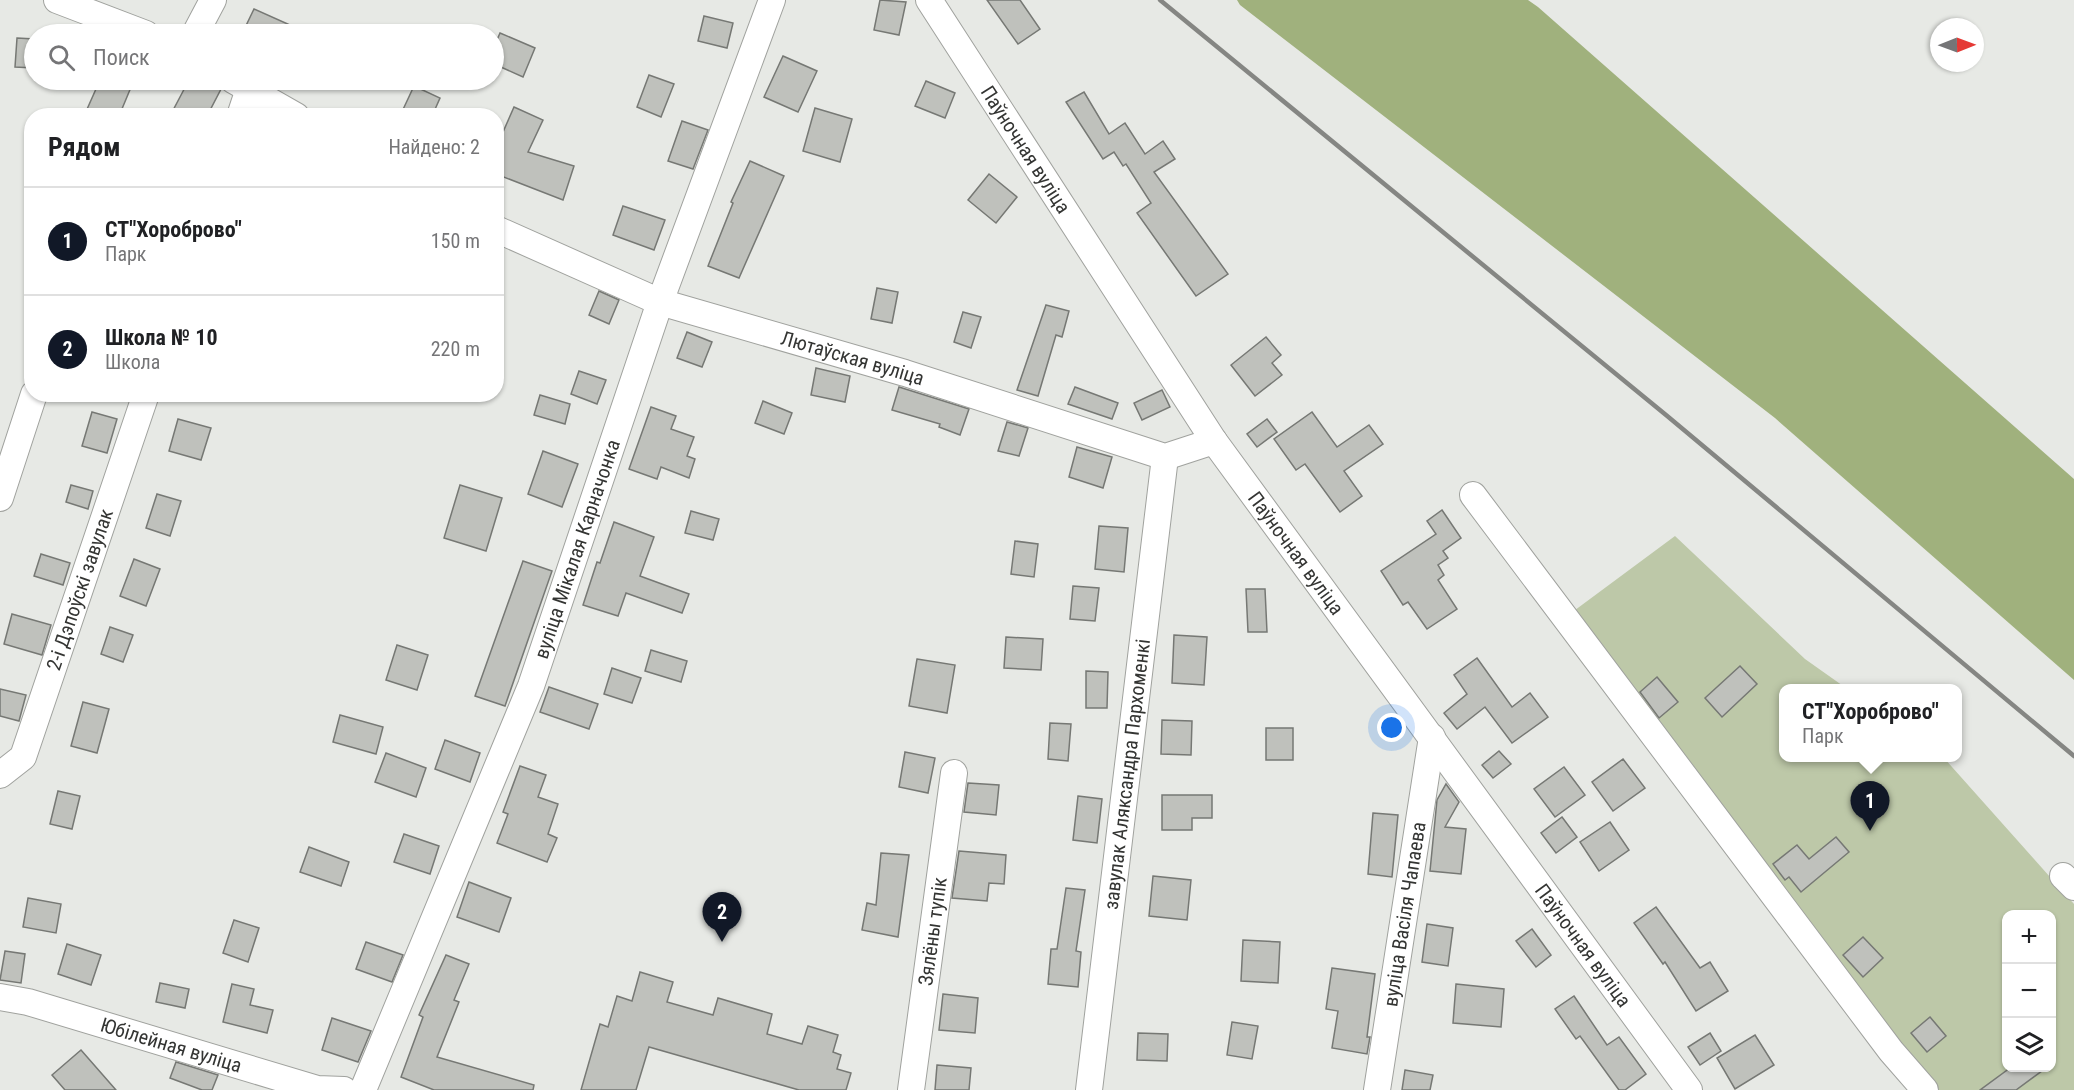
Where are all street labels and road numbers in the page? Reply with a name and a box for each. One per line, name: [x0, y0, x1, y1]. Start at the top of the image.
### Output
street label: Паўночная вуліца: [976, 81, 1076, 218]
street label: Лютаўская вуліца: [778, 326, 927, 390]
street label: вуліца Мікалая Карначонка: [529, 436, 625, 662]
street label: Паўночная вуліца: [1243, 487, 1349, 619]
street label: 2-і Дэпоўскі завулак: [41, 505, 118, 673]
street label: завулак Аляксандра Пархоменкі: [1099, 638, 1155, 911]
street label: вуліца Васіля Чапаева: [1378, 820, 1431, 1008]
street label: Зялёны тупік: [913, 875, 952, 987]
street label: Паўночная вуліца: [1530, 879, 1636, 1012]
street label: Юбілейная вуліца: [98, 1013, 245, 1078]

